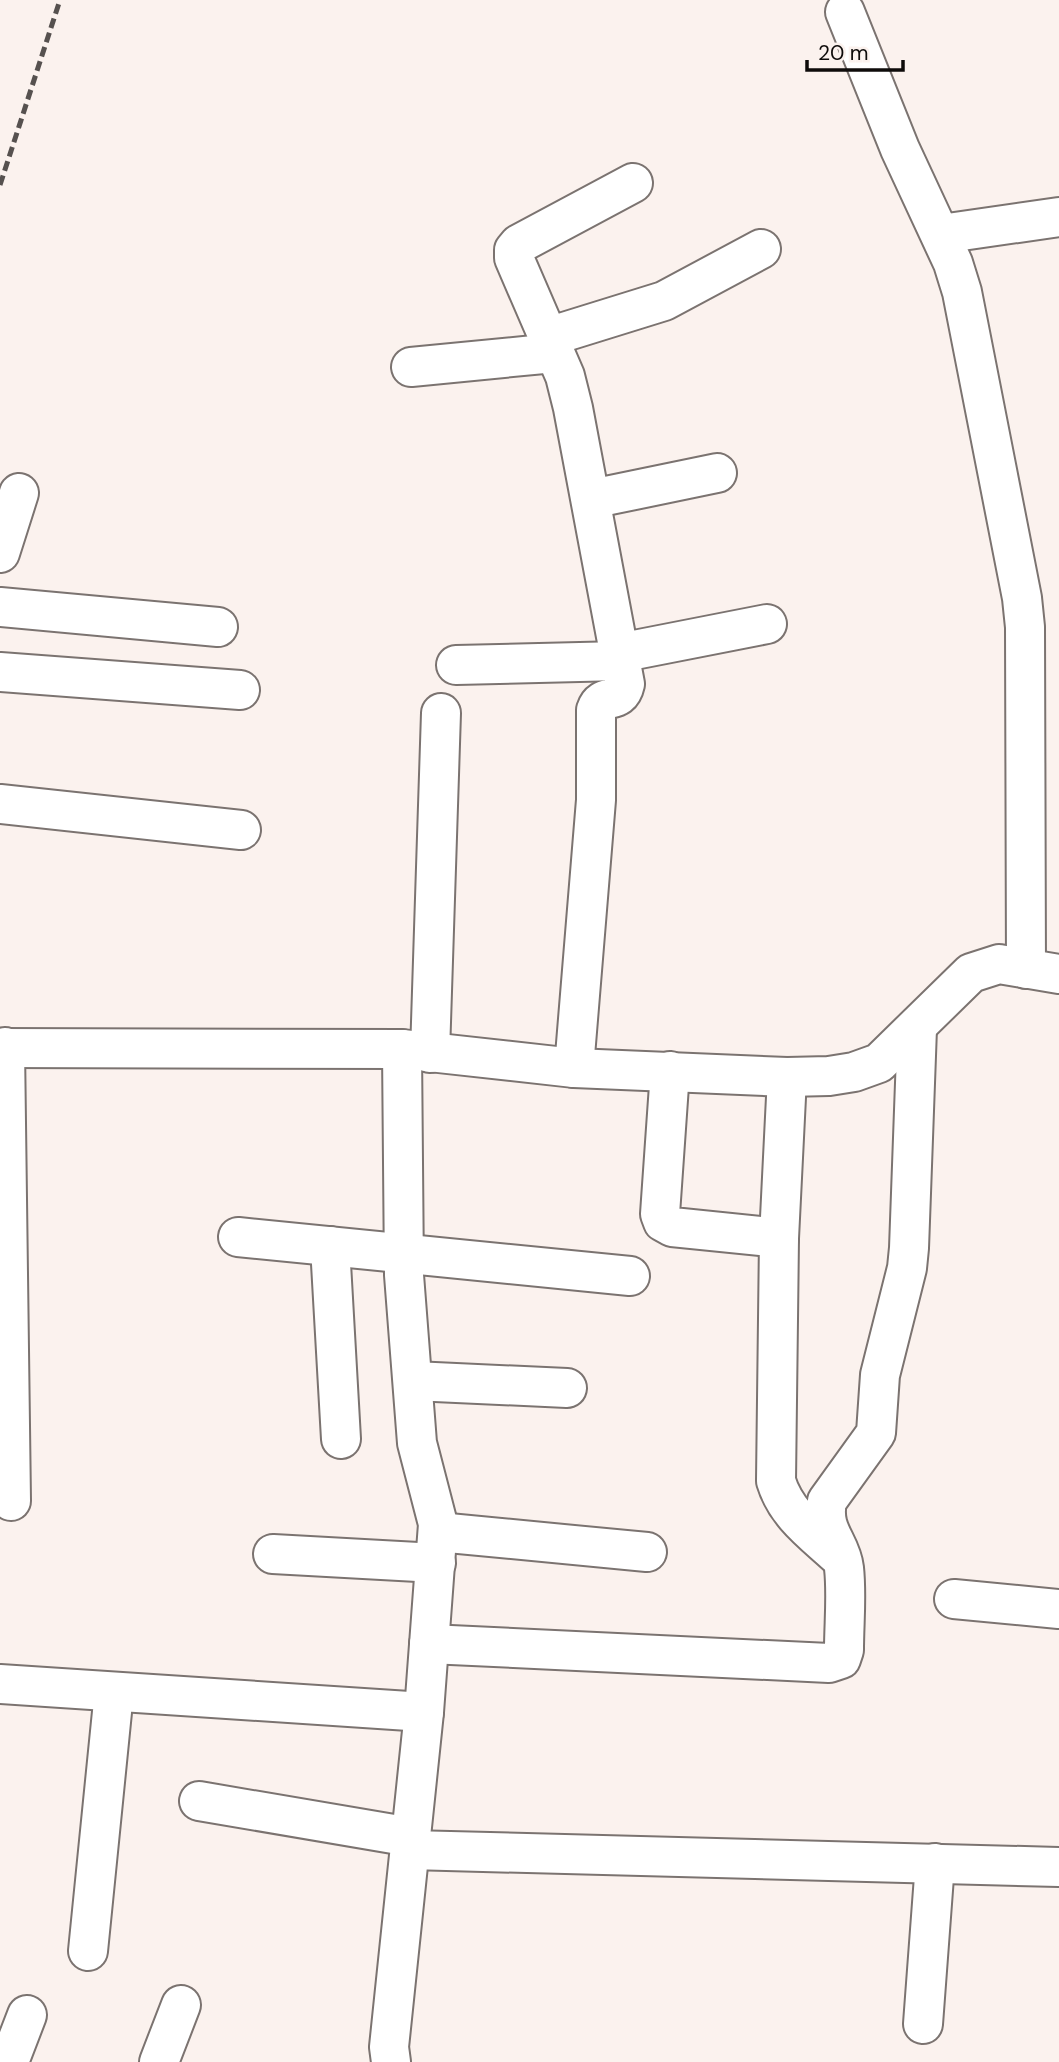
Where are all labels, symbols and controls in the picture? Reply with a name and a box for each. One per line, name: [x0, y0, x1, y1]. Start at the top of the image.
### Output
scale bar: [807, 28, 903, 72]
text: 20 m: [818, 39, 869, 67]

